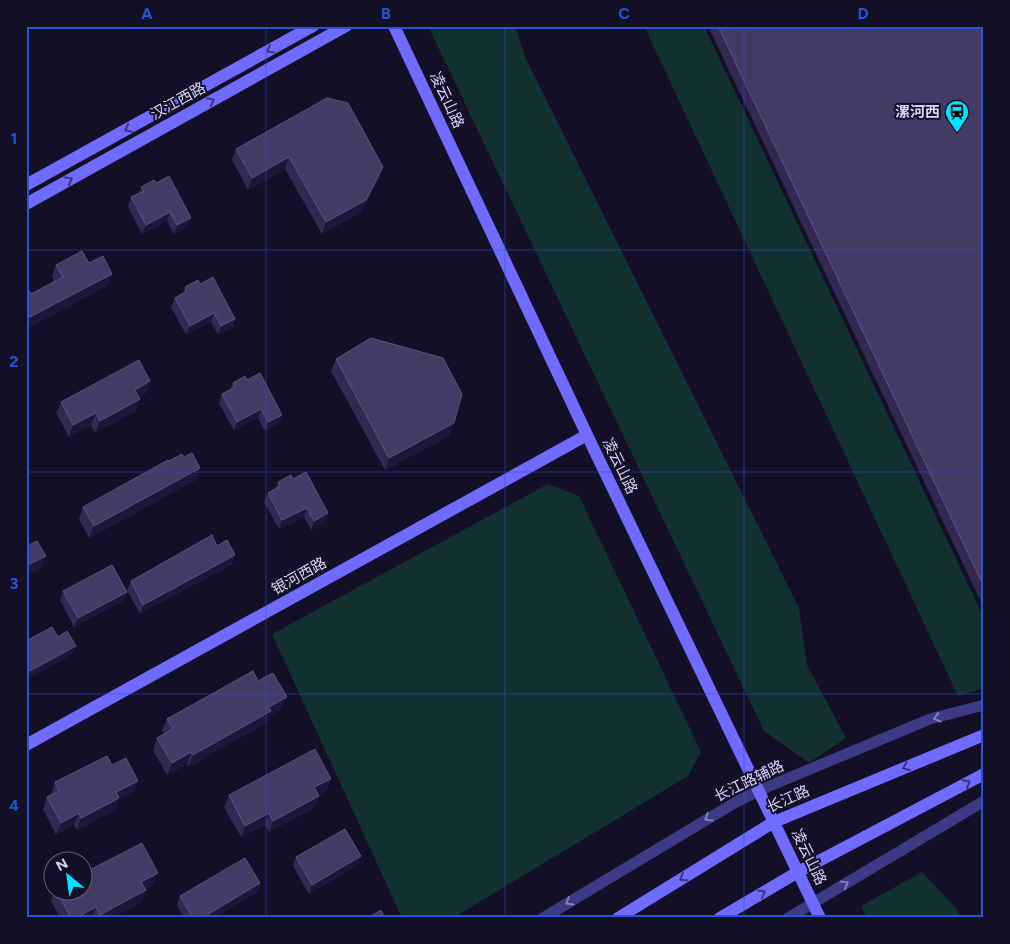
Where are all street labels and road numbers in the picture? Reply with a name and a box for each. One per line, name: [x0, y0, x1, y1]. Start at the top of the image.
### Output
street label: 凌云山路: [426, 69, 468, 131]
street label: 汉江西路: [147, 79, 209, 123]
street label: 凌云山路: [599, 435, 641, 497]
street label: 银河西路: [268, 554, 330, 598]
street label: 长江路辅路: [711, 756, 787, 806]
street label: 长江路: [764, 782, 812, 816]
street label: 凌云山路: [788, 826, 830, 888]

